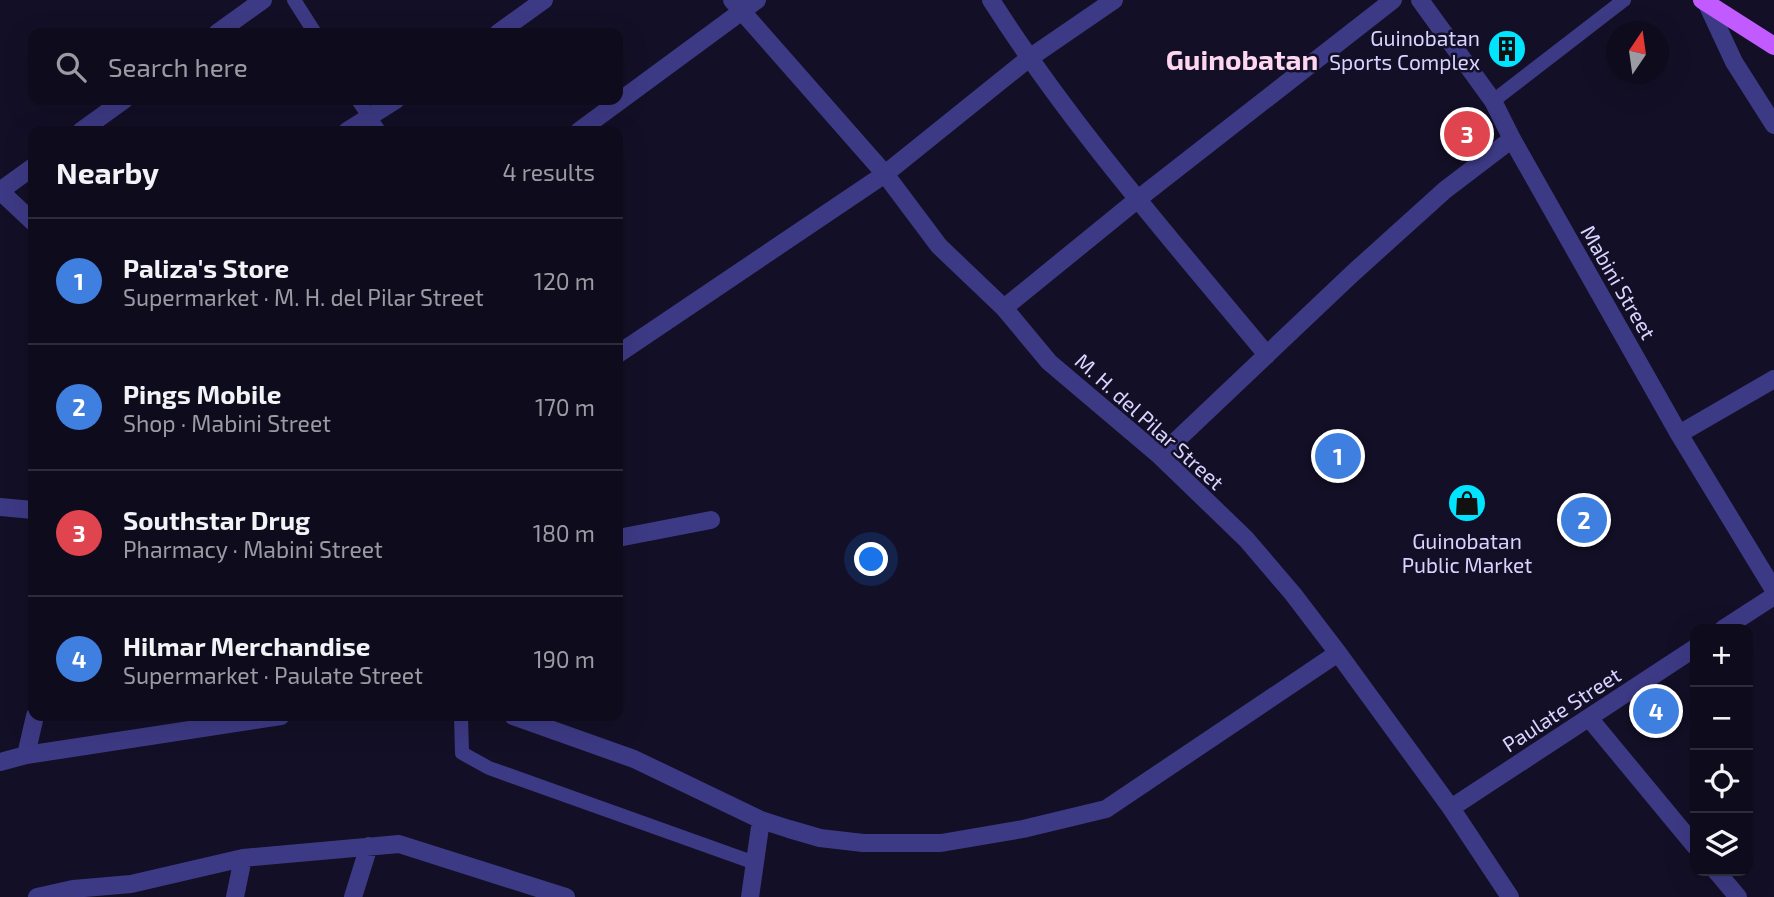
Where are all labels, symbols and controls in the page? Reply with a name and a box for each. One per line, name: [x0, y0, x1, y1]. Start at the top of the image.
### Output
north arrow: [1606, 21, 1669, 84]
place label: Guinobatan Sports Complex: [1329, 25, 1480, 74]
search box: [28, 28, 623, 105]
building icon: Guinobatan Sports Complex: [1486, 28, 1528, 70]
district label: Guinobatan: [1166, 42, 1318, 76]
icon: search: [52, 48, 90, 86]
text: Search here: [108, 51, 248, 82]
pin: 3: [1444, 108, 1490, 160]
text: Nearby: [56, 154, 159, 190]
text: 4 results: [503, 158, 595, 186]
street label: Mabini Street: [1576, 221, 1662, 343]
text: Paliza's Store: [123, 252, 289, 283]
text: 1: [74, 267, 84, 295]
text: 120 m: [534, 267, 595, 295]
text: Supermarket · M. H. del Pilar Street: [123, 283, 484, 311]
street label: M. H. del Pilar Street: [1070, 348, 1230, 494]
text: Pings Mobile: [123, 378, 281, 409]
text: 2: [72, 393, 86, 421]
text: 170 m: [535, 393, 595, 421]
text: Shop · Mabini Street: [123, 409, 331, 437]
pin: 1: [1315, 430, 1361, 482]
shop icon: Guinobatan Public Market: [1446, 482, 1488, 524]
pin: 2: [1561, 494, 1607, 546]
text: Southstar Drug: [123, 504, 310, 535]
text: 3: [72, 519, 86, 547]
text: 180 m: [533, 519, 595, 547]
place label: Guinobatan Public Market: [1402, 528, 1532, 577]
text: Pharmacy · Mabini Street: [123, 535, 383, 563]
your location: [854, 542, 888, 576]
map controls: [1690, 624, 1753, 876]
button: +: [1690, 624, 1753, 687]
text: Hilmar Merchandise: [123, 630, 370, 661]
text: 4: [72, 645, 86, 673]
text: 190 m: [534, 645, 595, 673]
text: Supermarket · Paulate Street: [123, 661, 423, 689]
street label: Paulate Street: [1497, 662, 1625, 756]
pin: 4: [1633, 685, 1679, 737]
button: −: [1690, 687, 1753, 750]
button: locate: [1690, 750, 1753, 813]
button: layers: [1690, 813, 1753, 876]

